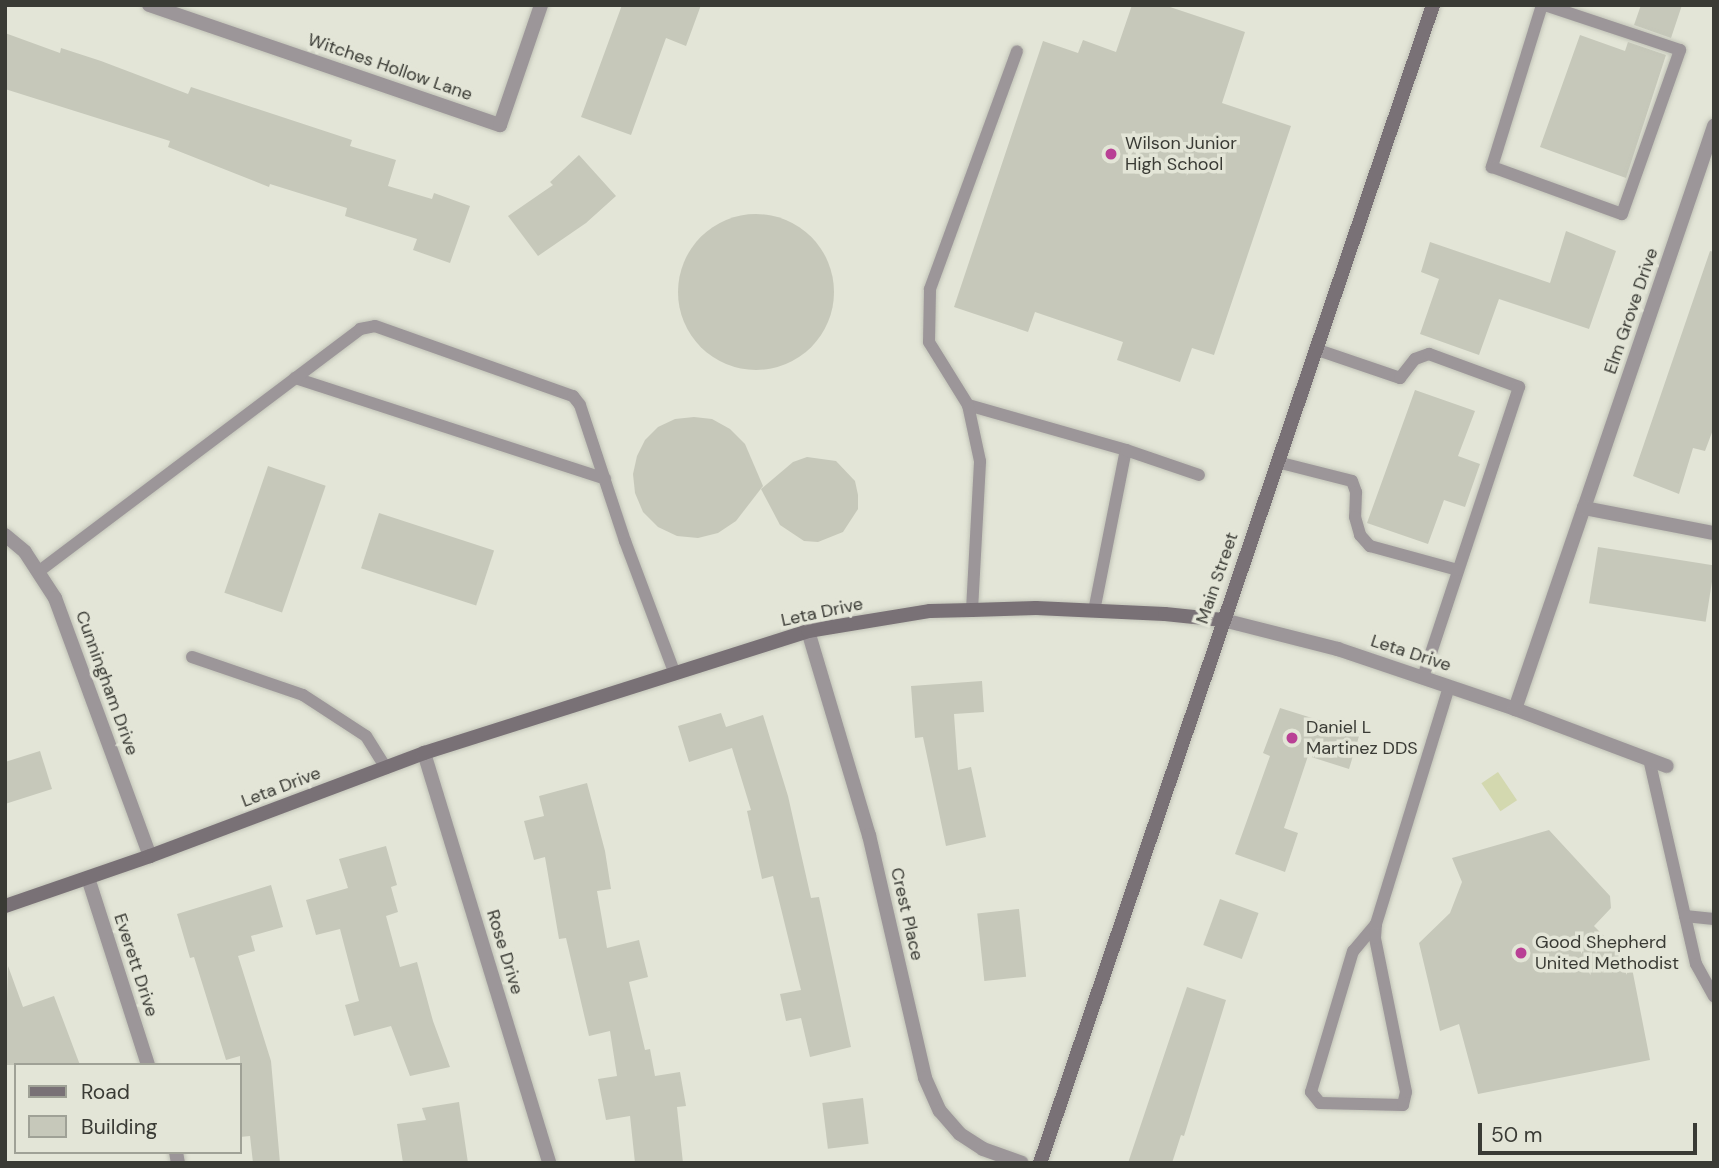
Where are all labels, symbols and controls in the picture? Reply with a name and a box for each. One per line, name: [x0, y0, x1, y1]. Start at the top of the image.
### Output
street label: Witches Hollow Lane: [305, 29, 475, 105]
place label: Wilson Junior High School: [1125, 133, 1237, 176]
marker: Wilson Junior High School: [1103, 146, 1119, 162]
street label: Elm Grove Drive: [1599, 245, 1663, 377]
street label: Main Street: [1191, 529, 1243, 627]
street label: Leta Drive: [779, 593, 865, 631]
street label: Cunningham Drive: [71, 608, 143, 758]
street label: Leta Drive: [1368, 630, 1454, 676]
place label: Daniel L Martinez DDS: [1306, 717, 1418, 760]
marker: Daniel L Martinez DDS: [1284, 730, 1300, 746]
street label: Leta Drive: [238, 762, 324, 812]
street label: Crest Place: [886, 865, 928, 963]
street label: Rose Drive: [482, 907, 528, 997]
street label: Everett Drive: [109, 911, 163, 1019]
place label: Good Shepherd United Methodist: [1535, 932, 1679, 974]
marker: Good Shepherd United Methodist: [1513, 945, 1529, 961]
legend: [14, 1063, 242, 1154]
text: Road: [81, 1078, 130, 1106]
scale bar: [1481, 1108, 1700, 1152]
text: Building: [81, 1113, 157, 1141]
text: 50 m: [1491, 1121, 1542, 1149]

